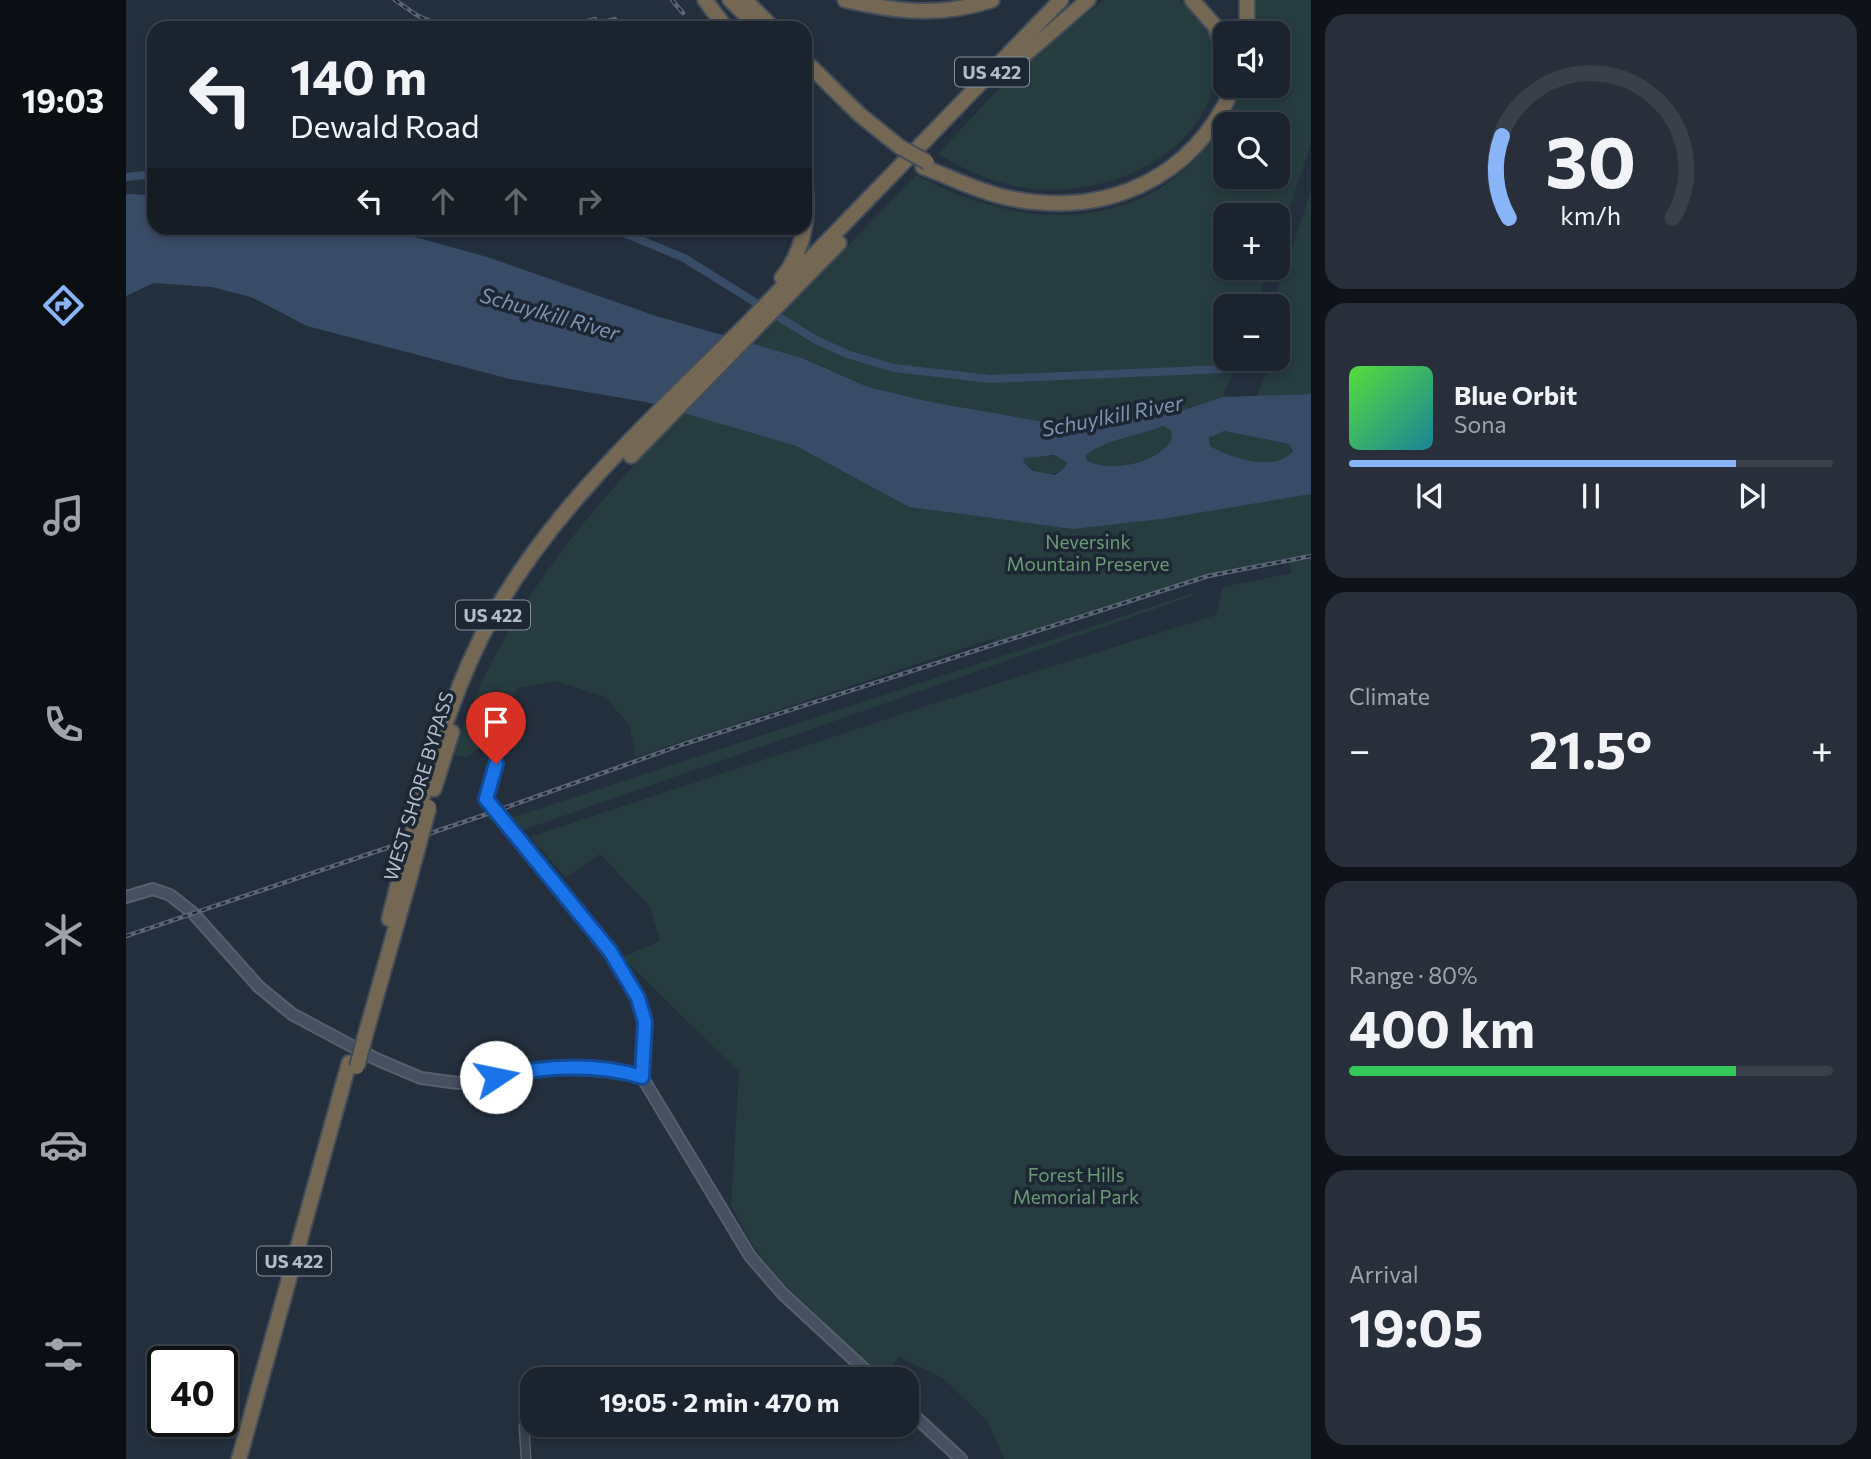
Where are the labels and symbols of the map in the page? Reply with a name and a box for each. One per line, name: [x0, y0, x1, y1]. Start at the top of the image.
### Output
road number: US 422: [955, 58, 1029, 86]
water label: Schuylkill River: [478, 281, 623, 345]
water label: Schuylkill River: [1039, 389, 1185, 441]
park label: Neversink Mountain Preserve: [1006, 530, 1170, 575]
road number: US 422: [456, 600, 530, 630]
street label: WEST SHORE BYPASS: [378, 689, 458, 883]
pin: [466, 692, 526, 764]
position arrow: [459, 1040, 533, 1114]
park label: Forest Hills Memorial Park: [1013, 1163, 1139, 1208]
road number: US 422: [257, 1246, 331, 1276]
speed limit sign: 40: [147, 1346, 238, 1437]

